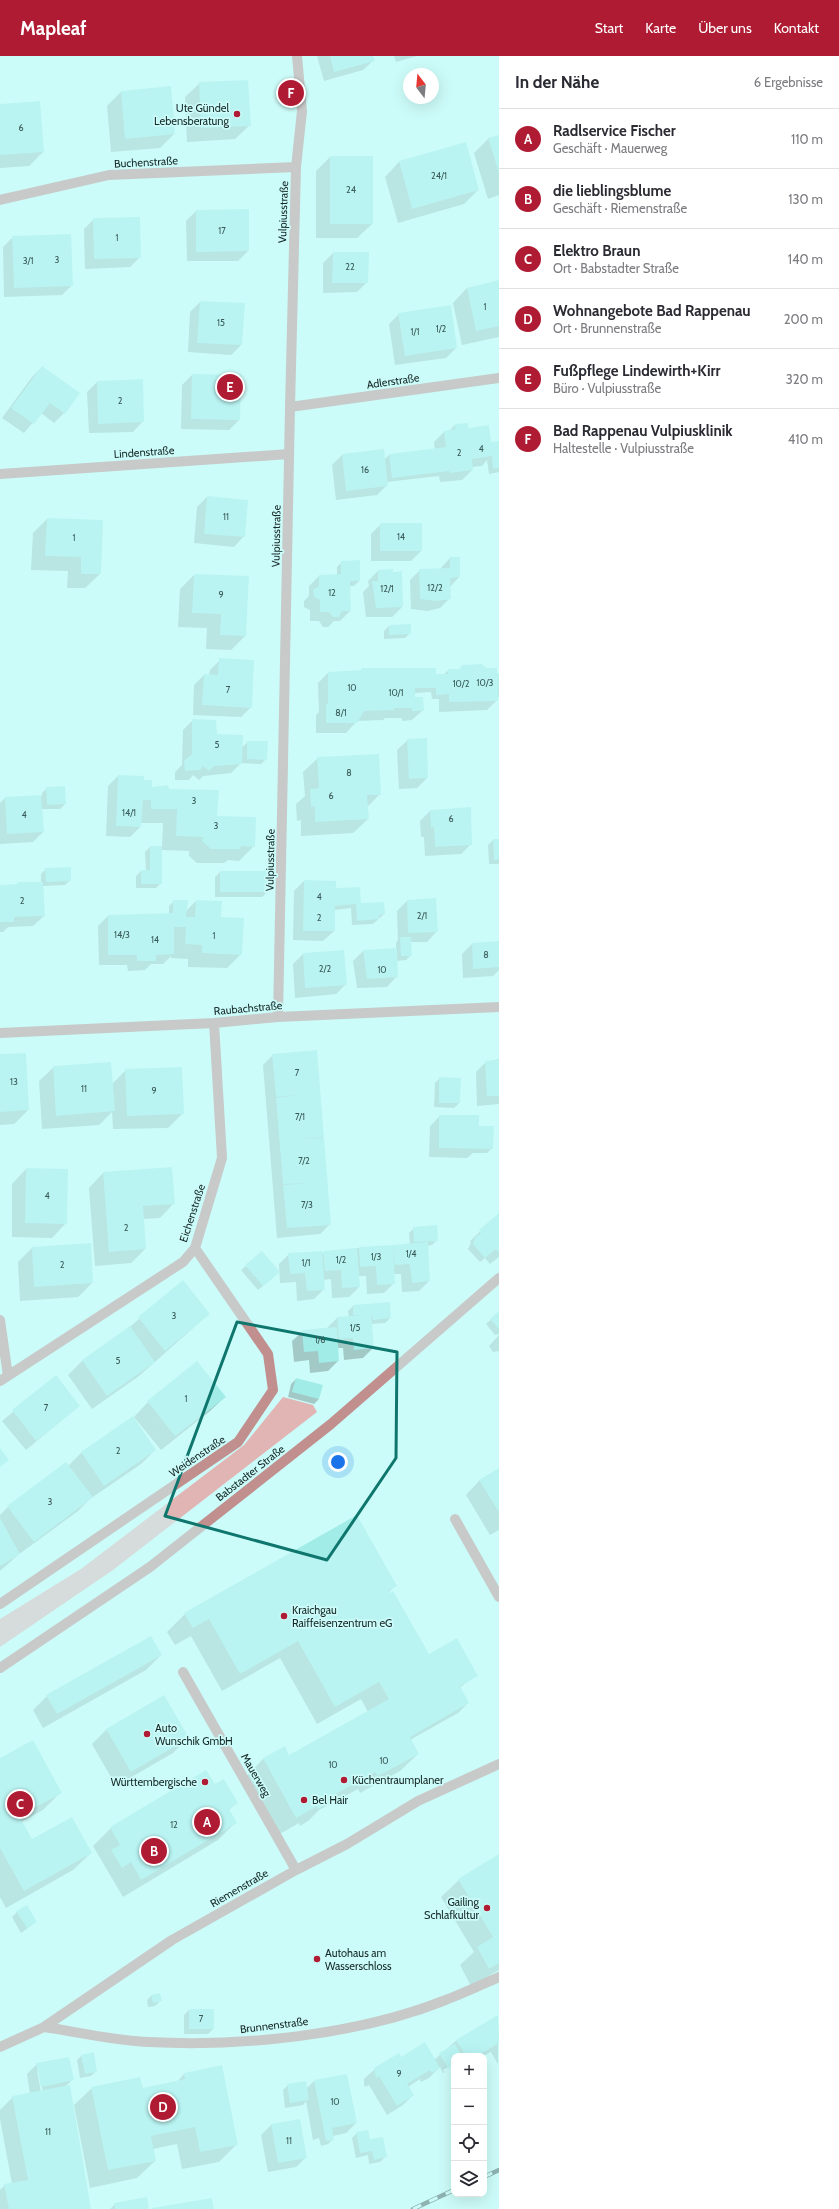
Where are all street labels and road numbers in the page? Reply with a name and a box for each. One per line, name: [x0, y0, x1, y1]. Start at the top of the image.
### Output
street label: Buchenstraße: [114, 153, 179, 171]
street label: Vulpiusstraße: [275, 180, 291, 243]
street label: Adlerstraße: [366, 370, 421, 392]
street label: Lindenstraße: [113, 443, 175, 461]
street label: Vulpiusstraße: [268, 504, 284, 567]
street label: Vulpiusstraße: [262, 828, 278, 891]
street label: Raubachstraße: [213, 998, 283, 1018]
street label: Eichenstraße: [176, 1182, 208, 1244]
street label: Weidenstraße: [166, 1432, 228, 1480]
street label: Babstadter Straße: [213, 1442, 287, 1504]
street label: Mauerweg: [238, 1751, 274, 1800]
street label: Riemenstraße: [207, 1866, 271, 1910]
street label: Brunnenstraße: [239, 2014, 309, 2036]

